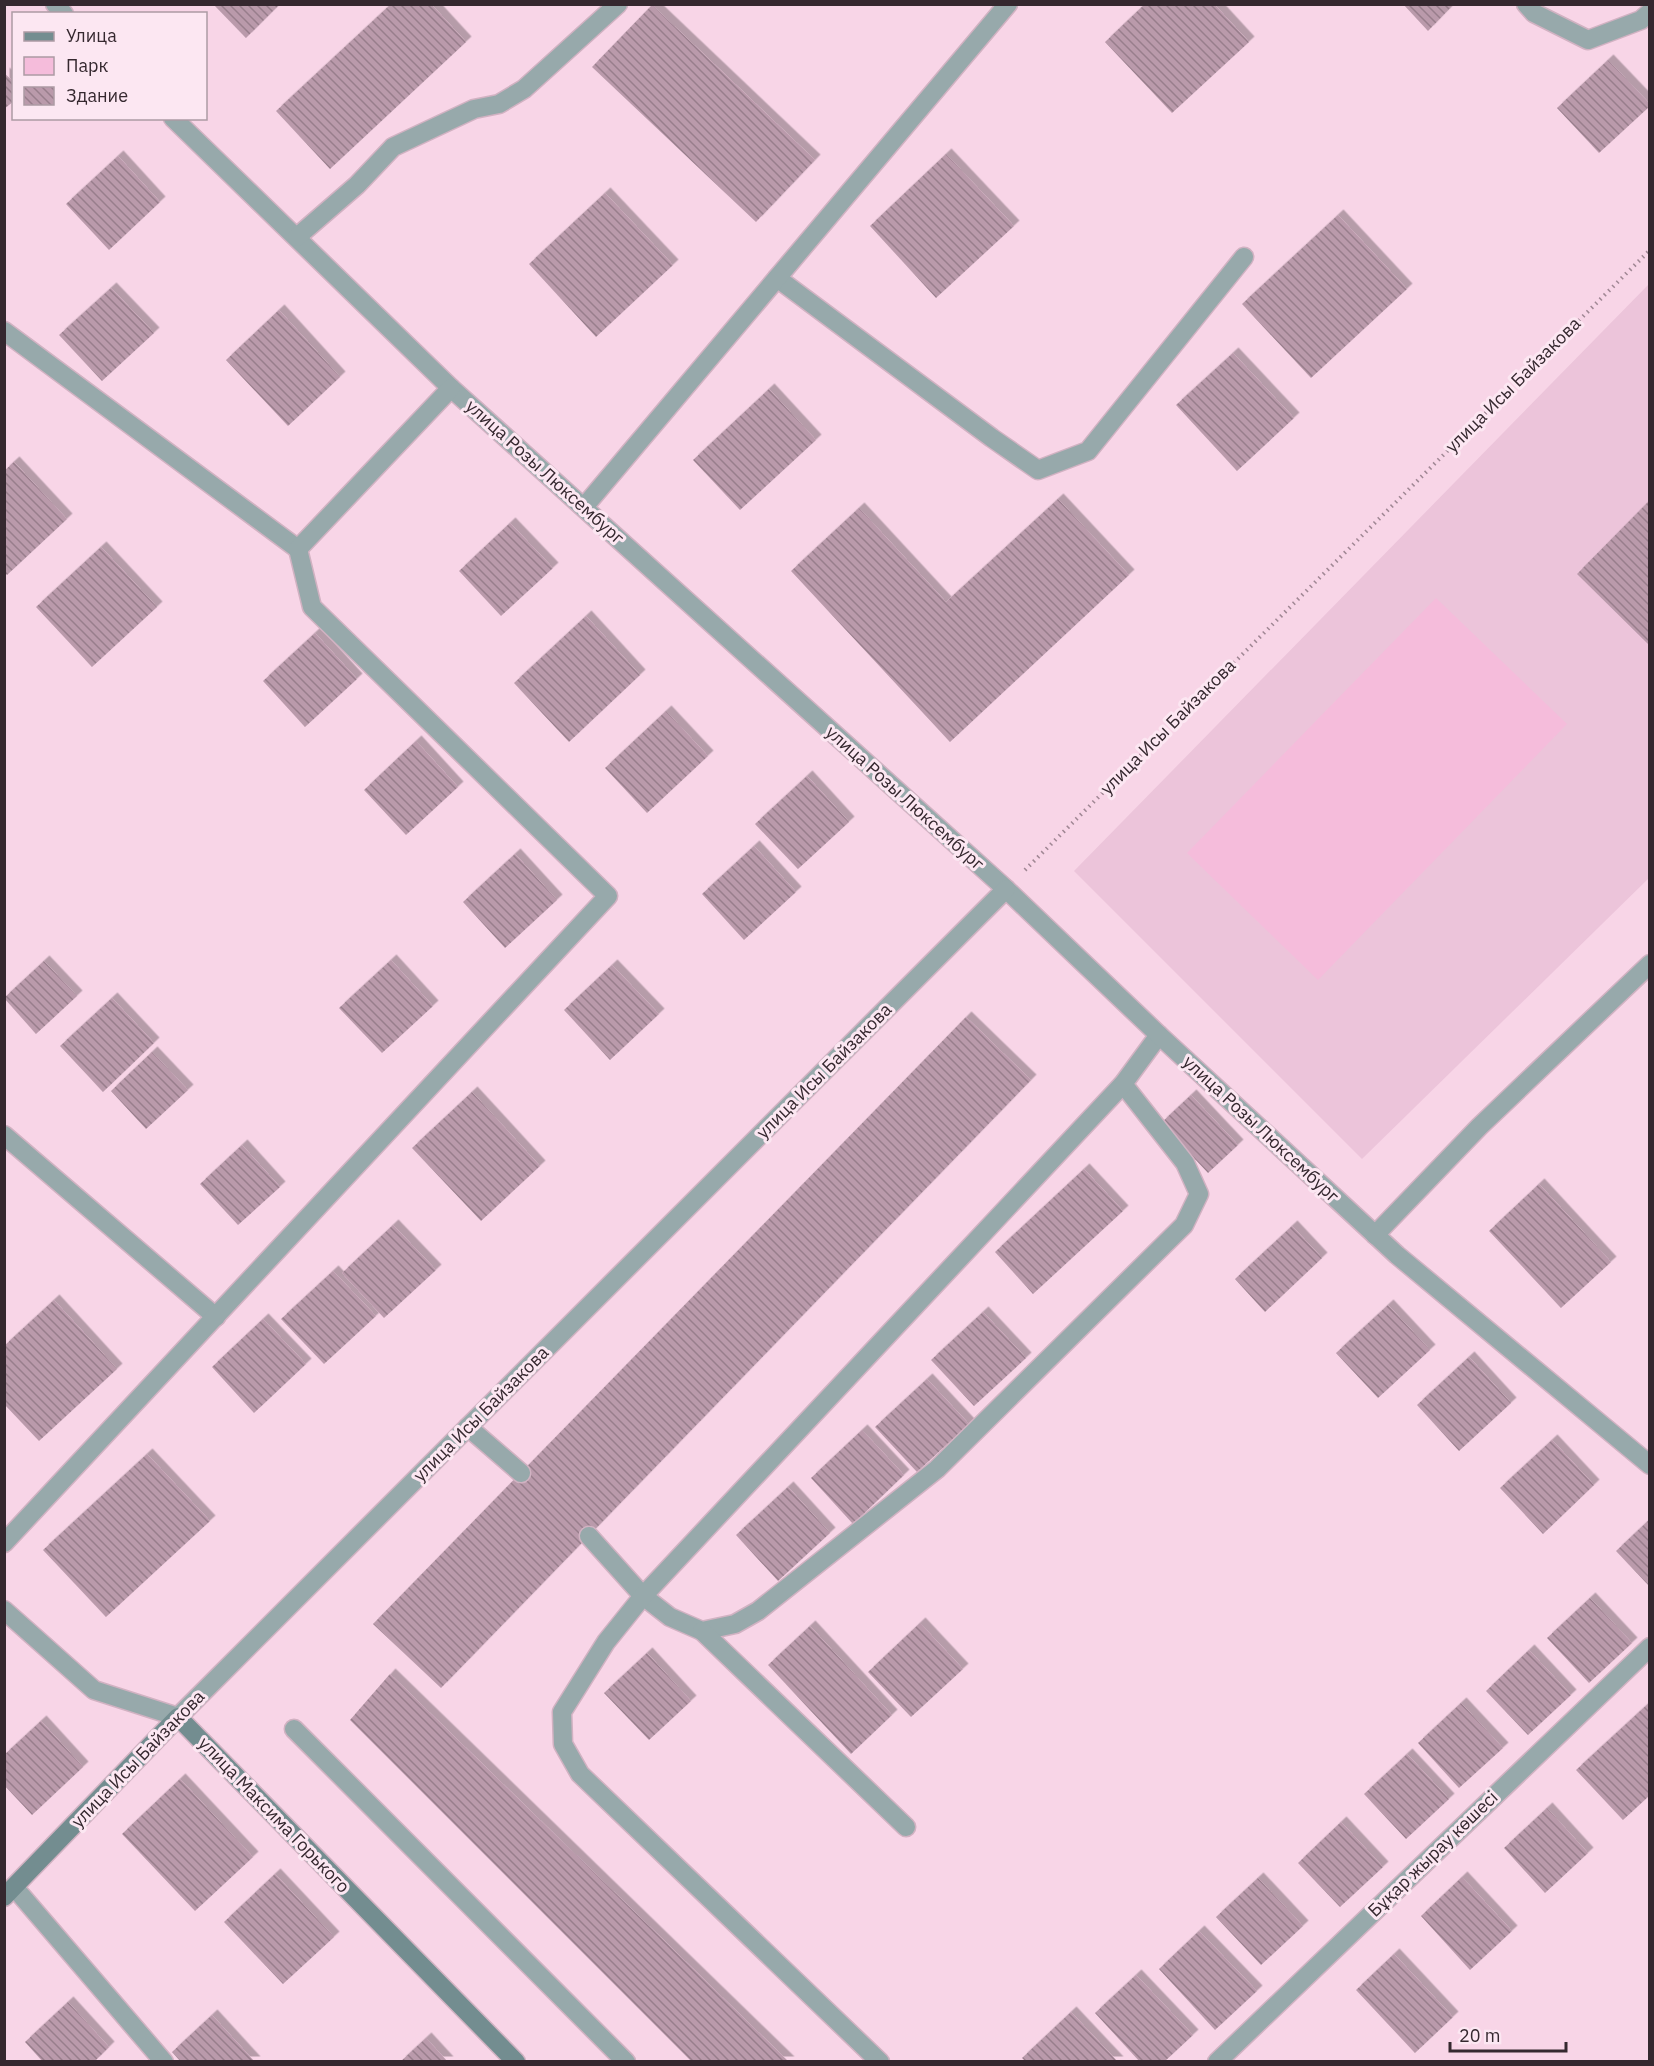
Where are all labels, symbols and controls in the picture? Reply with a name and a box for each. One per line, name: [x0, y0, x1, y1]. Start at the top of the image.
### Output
legend: [12, 12, 207, 120]
text: Улица: [66, 24, 117, 47]
text: Парк: [66, 54, 109, 77]
text: Здание: [66, 84, 128, 107]
street label: улица Исы Байзакова: [1440, 312, 1586, 457]
street label: улица Розы Люксембург: [461, 394, 630, 549]
street label: улица Исы Байзакова: [1095, 654, 1241, 799]
street label: улица Розы Люксембург: [821, 720, 990, 875]
street label: улица Исы Байзакова: [751, 998, 897, 1143]
street label: улица Розы Люксембург: [1178, 1050, 1344, 1207]
street label: улица Исы Байзакова: [408, 1341, 554, 1486]
street label: улица Исы Байзакова: [66, 1685, 210, 1832]
street label: улица Максима Горького: [194, 1732, 355, 1898]
street label: Бұқар жырау көшесі: [1363, 1786, 1502, 1922]
scale bar: [1450, 2015, 1566, 2053]
text: 20 m: [1459, 2024, 1501, 2047]

